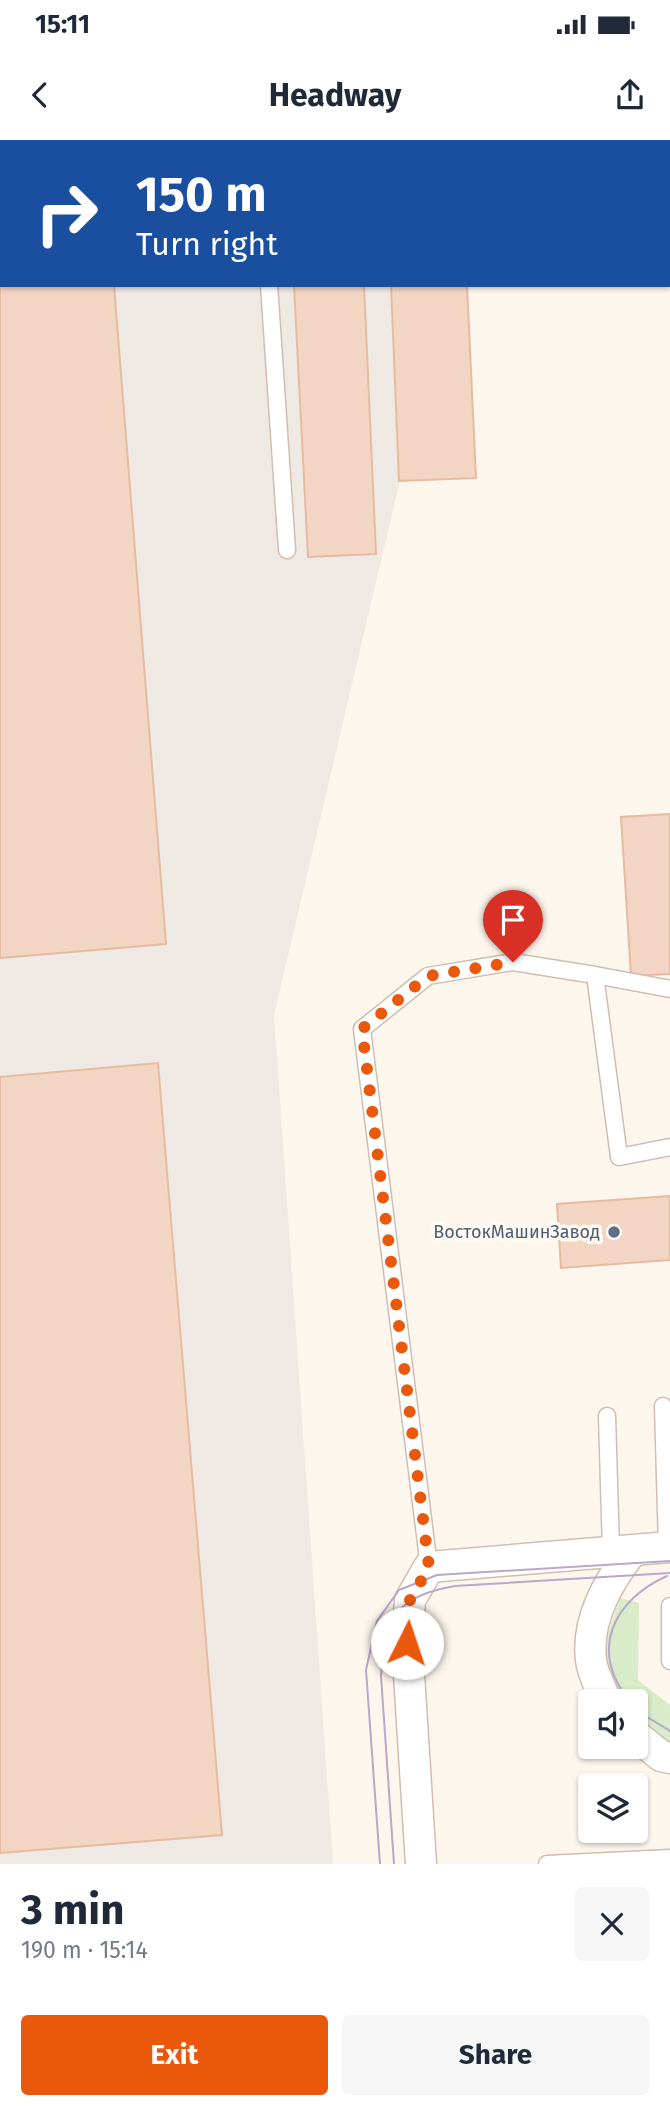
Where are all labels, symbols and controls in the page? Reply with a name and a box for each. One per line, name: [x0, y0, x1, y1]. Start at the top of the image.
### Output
text: 15:11: [35, 9, 90, 40]
icon: back: [21, 76, 59, 114]
text: Headway: [269, 76, 401, 114]
icon: share: [611, 76, 649, 114]
text: 150 m: [136, 165, 267, 224]
icon: right: [21, 168, 112, 259]
text: Turn right: [136, 225, 278, 263]
pin: [483, 890, 543, 962]
icon: arrive: [494, 901, 532, 939]
place label: ВостокМашинЗавод: [433, 1221, 600, 1243]
marker: ВостокМашинЗавод: [606, 1224, 622, 1240]
position arrow: [370, 1606, 444, 1680]
map controls: [578, 1689, 648, 1843]
button: sound: [578, 1689, 648, 1759]
button: layers: [578, 1773, 648, 1843]
text: 3 min: [21, 1885, 124, 1935]
button: close: [575, 1887, 649, 1961]
text: 190 m · 15:14: [21, 1936, 148, 1964]
button: Exit: [21, 2015, 328, 2095]
button: Share: [342, 2015, 649, 2095]

